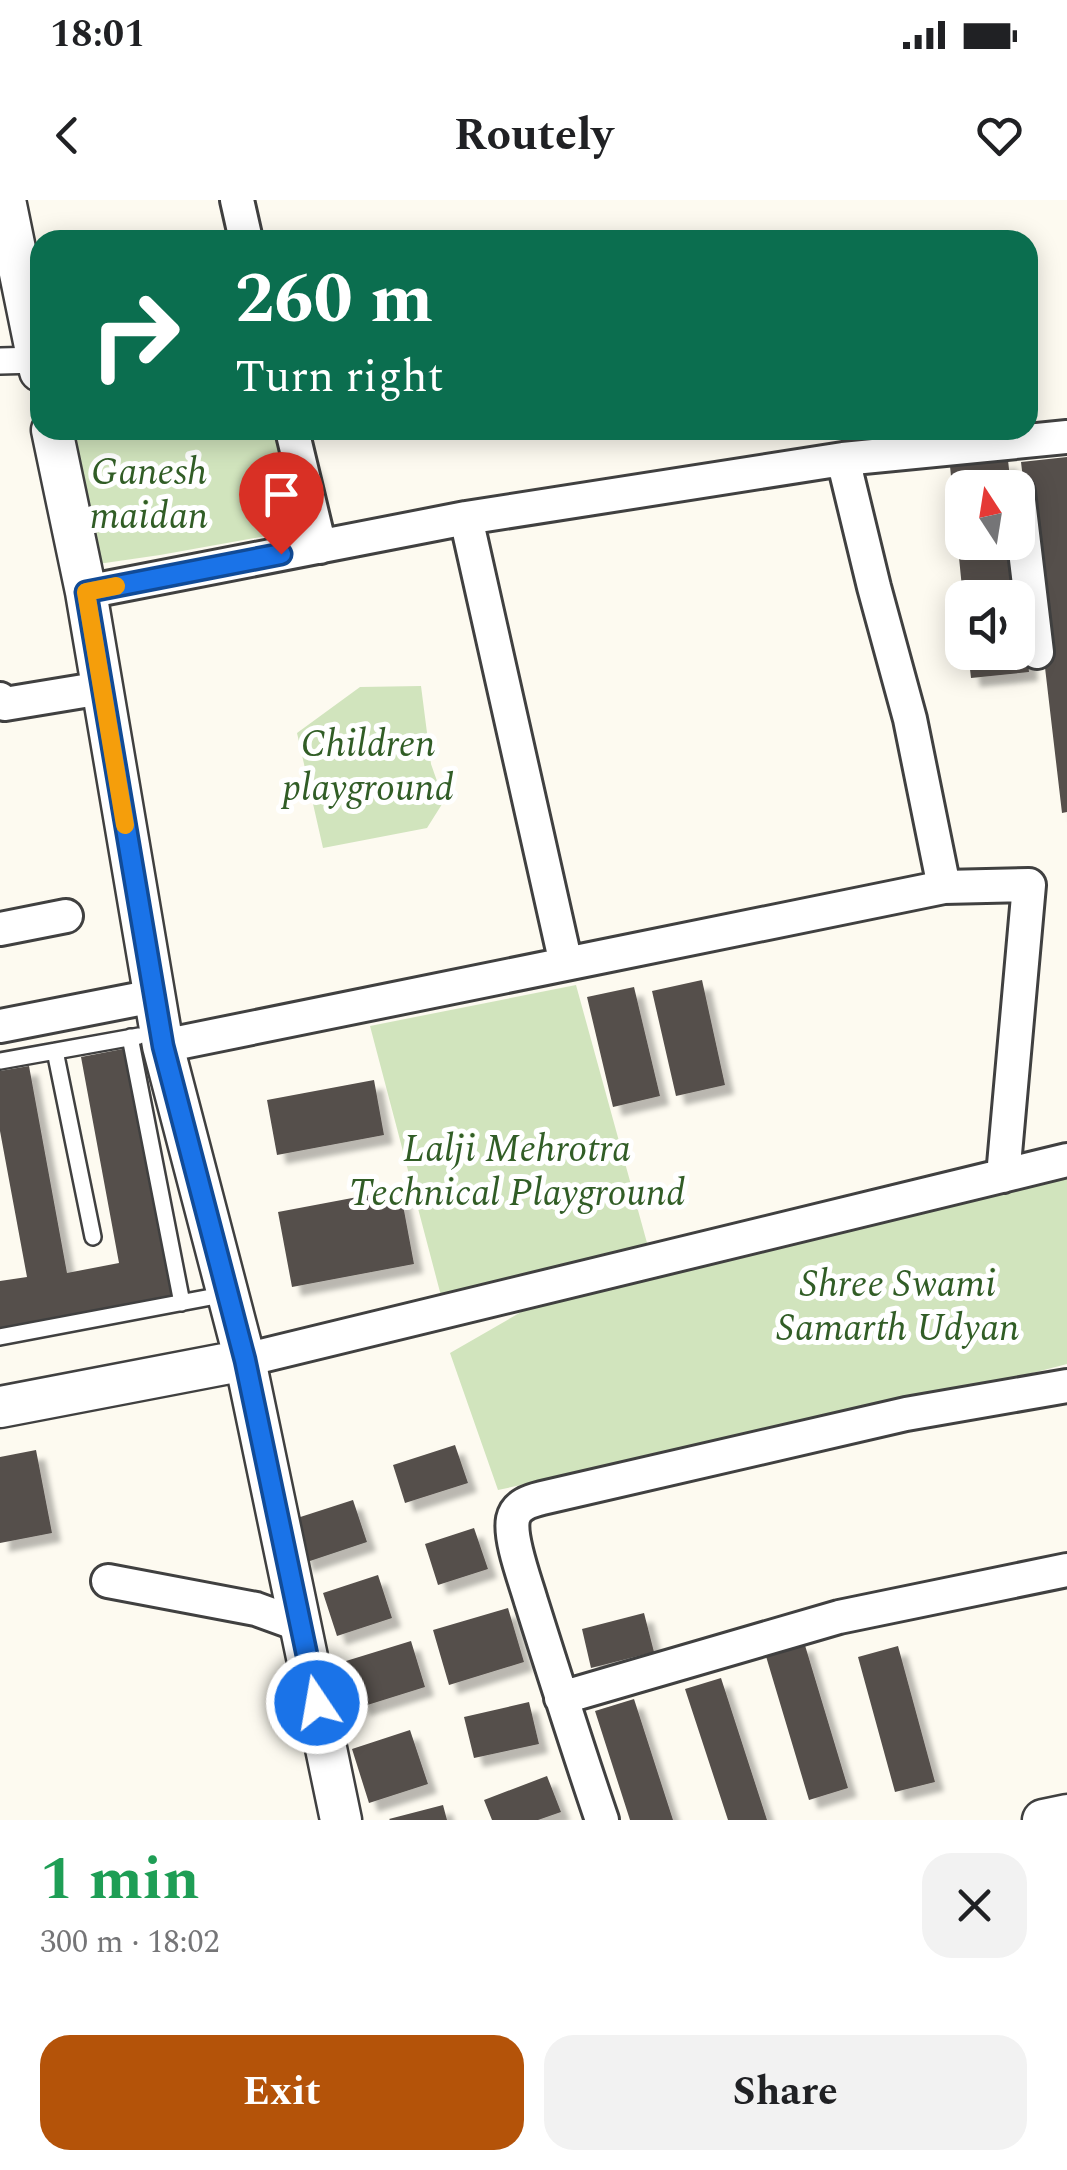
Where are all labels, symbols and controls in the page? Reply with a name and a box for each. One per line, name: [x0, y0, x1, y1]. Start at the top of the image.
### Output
text: 18:01: [50, 6, 145, 64]
text: Routely: [454, 101, 613, 170]
icon: back: [40, 108, 95, 163]
icon: heart: [972, 108, 1027, 163]
text: 260 m: [235, 247, 433, 353]
icon: right: [70, 270, 200, 400]
text: Turn right: [235, 343, 444, 412]
park label: Ganesh maidan: [90, 444, 208, 546]
pin: [239, 452, 324, 555]
icon: arrive: [254, 467, 309, 522]
north arrow: [945, 470, 1035, 560]
map controls: [945, 470, 1035, 670]
button: sound: [945, 580, 1035, 670]
park label: Children playground: [280, 716, 454, 818]
park label: Lalji Mehrotra Technical Playground: [349, 1121, 685, 1223]
park label: Shree Swami Samarth Udyan: [777, 1256, 1019, 1358]
position arrow: [265, 1651, 369, 1755]
text: 1 min: [40, 1834, 200, 1926]
button: close: [922, 1853, 1027, 1958]
text: 300 m · 18:02: [40, 1918, 220, 1967]
button: Exit: [40, 2035, 524, 2150]
button: Share: [544, 2035, 1027, 2150]

